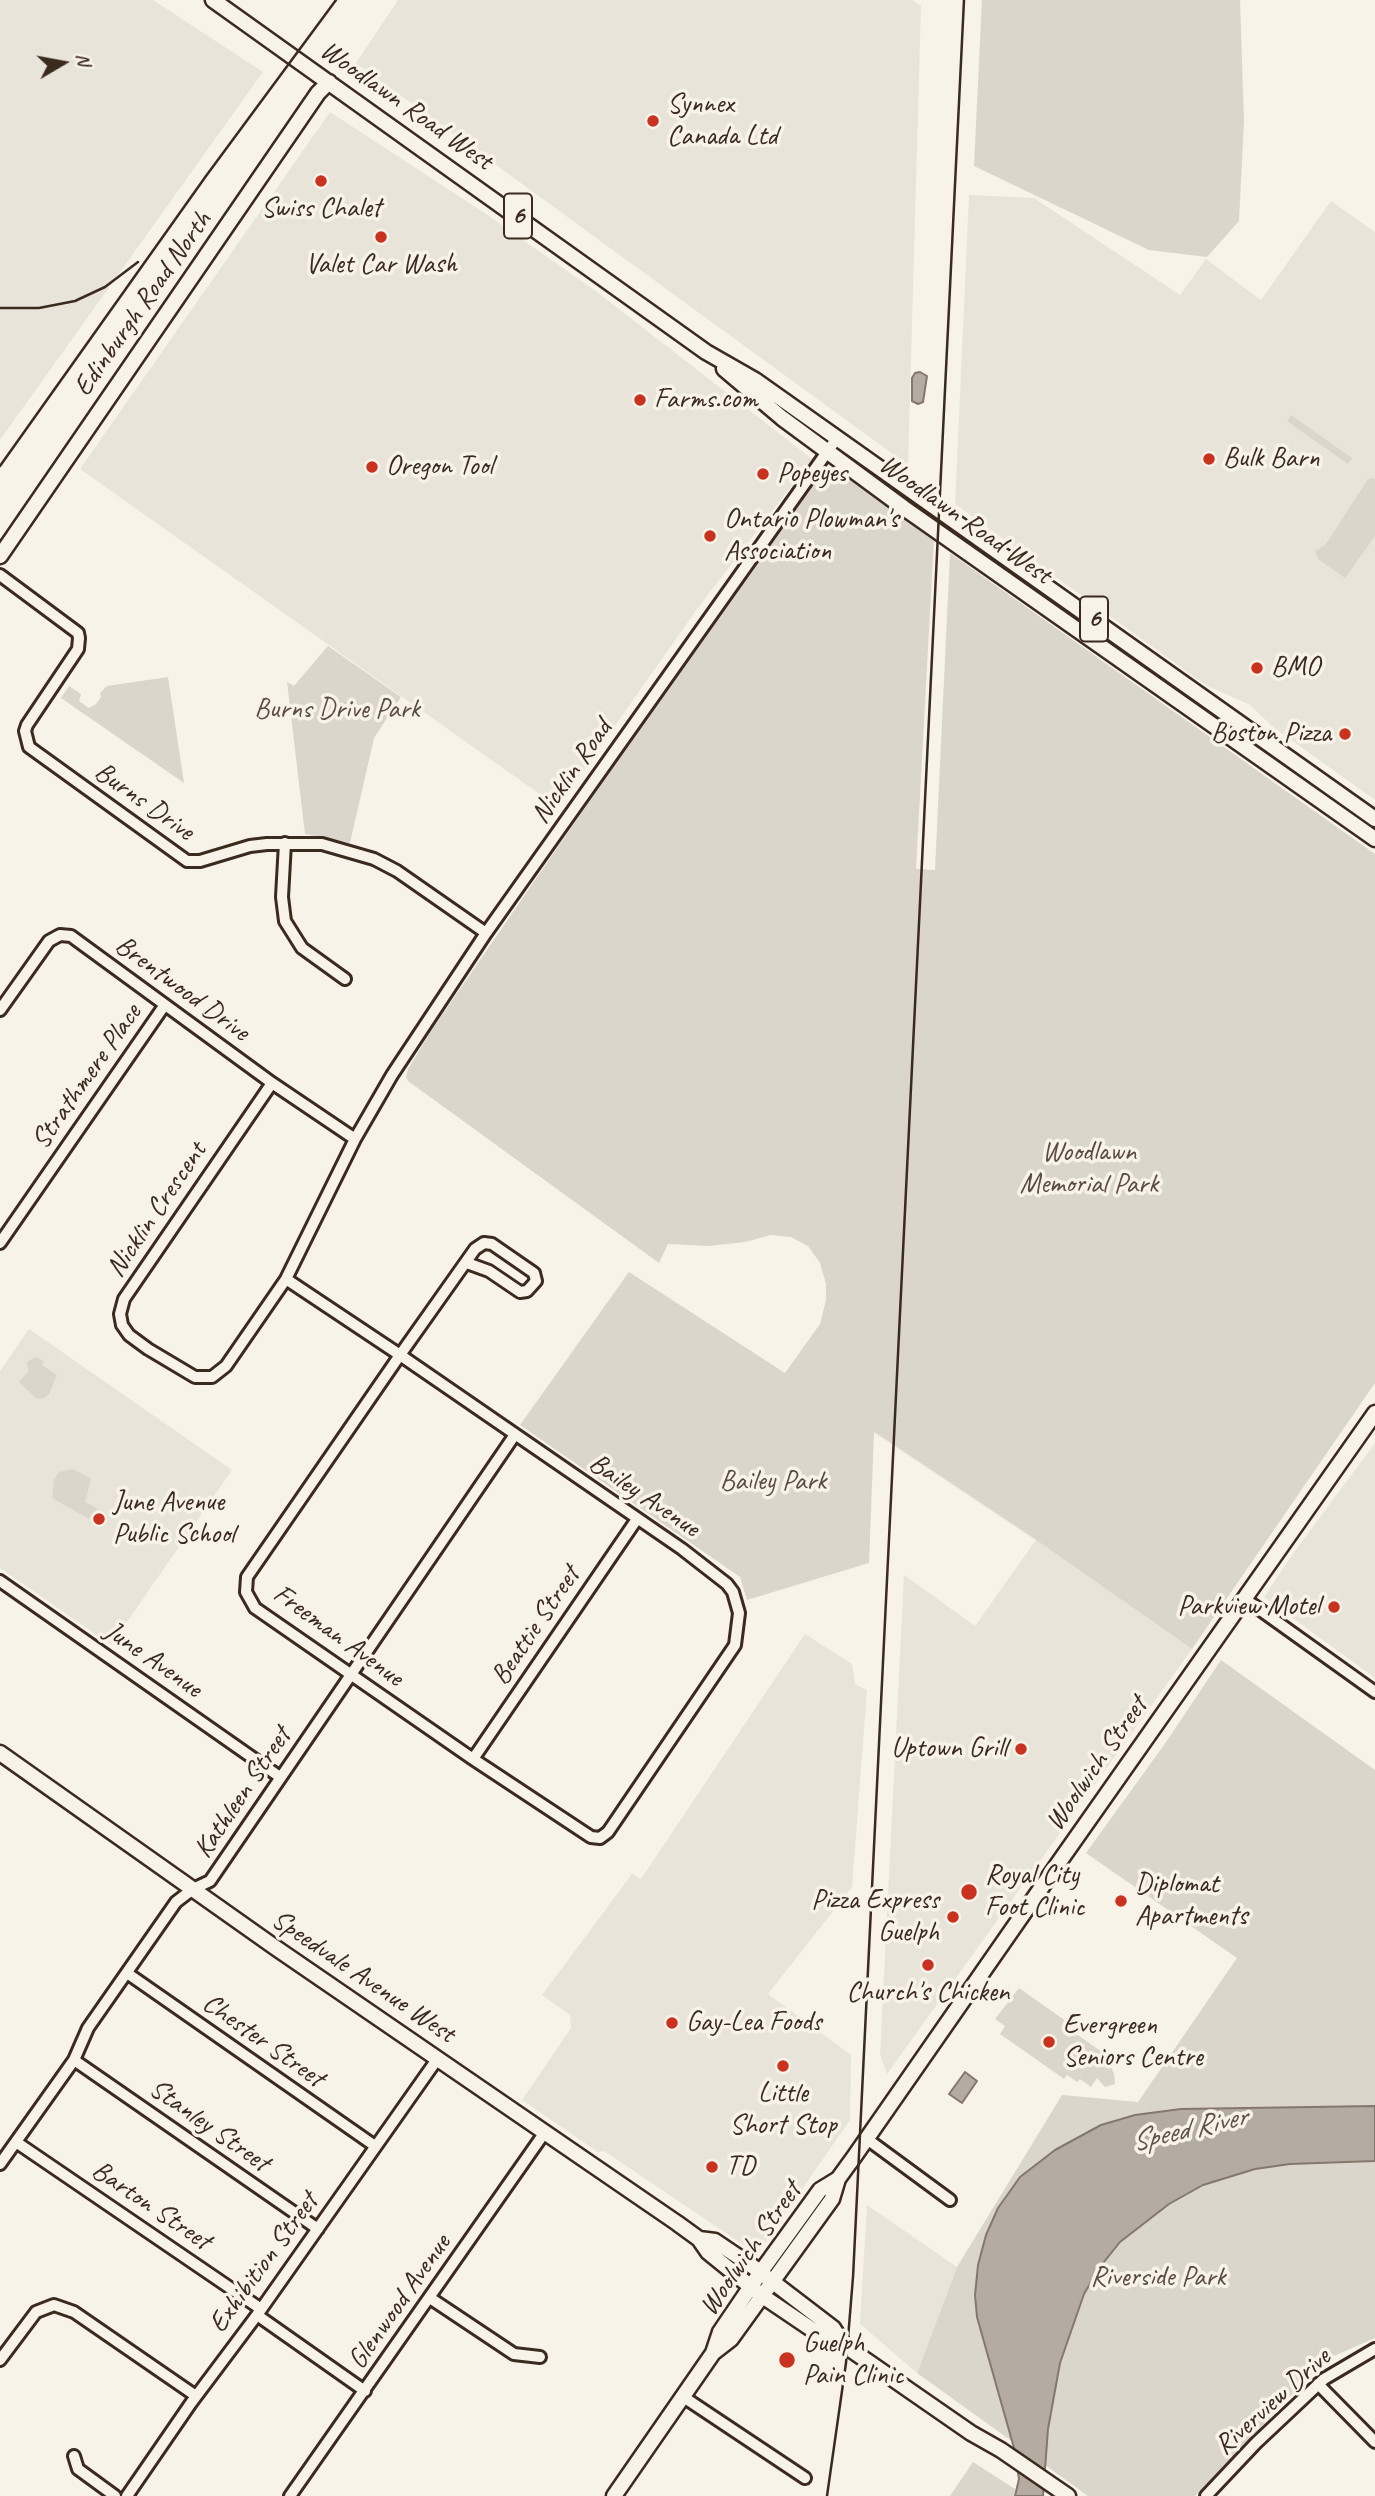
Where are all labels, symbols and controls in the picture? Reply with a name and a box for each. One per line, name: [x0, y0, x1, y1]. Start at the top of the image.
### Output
north arrow: [28, 28, 98, 98]
street label: Woodlawn Road West: [313, 34, 499, 178]
text: N: [71, 51, 97, 67]
place label: Synnex Canada Ltd: [667, 88, 777, 154]
marker: Synnex Canada Ltd: [645, 113, 661, 129]
marker: Swiss Chalet: [313, 173, 329, 189]
place label: Swiss Chalet: [261, 192, 381, 226]
road number: 6: [504, 194, 532, 238]
street label: Edinburgh Road North: [67, 205, 219, 403]
marker: Valet Car Wash: [373, 229, 389, 245]
place label: Valet Car Wash: [305, 248, 457, 282]
place label: Farms.com: [654, 383, 757, 417]
marker: Farms.com: [632, 392, 648, 408]
place label: Bulk Barn: [1223, 442, 1319, 476]
street label: Woodlawn Road West: [872, 448, 1058, 592]
place label: Oregon Tool: [386, 450, 493, 484]
marker: Bulk Barn: [1201, 451, 1217, 467]
place label: Popeyes: [777, 457, 847, 491]
marker: Oregon Tool: [364, 459, 380, 475]
marker: Popeyes: [755, 466, 771, 482]
place label: Ontario Plowman's Association: [724, 503, 899, 569]
marker: Ontario Plowman's Association: [702, 528, 718, 544]
road number: 6: [1080, 596, 1108, 642]
place label: BMO: [1271, 651, 1320, 685]
marker: BMO: [1249, 660, 1265, 676]
park label: Burns Drive Park: [254, 693, 420, 727]
street label: Nicklin Road: [524, 714, 620, 830]
place label: Boston Pizza: [1211, 717, 1331, 751]
marker: Boston Pizza: [1337, 726, 1353, 742]
street label: Burns Drive: [88, 755, 200, 849]
street label: Brentwood Drive: [108, 929, 256, 1049]
street label: Strathmere Place: [25, 998, 149, 1156]
street label: Nicklin Crescent: [100, 1136, 214, 1284]
park label: Woodlawn Memorial Park: [1020, 1136, 1158, 1202]
street label: Bailey Avenue: [582, 1447, 706, 1545]
park label: Bailey Park: [720, 1465, 826, 1499]
place label: June Avenue Public School: [113, 1486, 235, 1552]
marker: June Avenue Public School: [91, 1511, 107, 1527]
street label: Beattie Street: [484, 1560, 588, 1692]
street label: Freeman Avenue: [266, 1577, 410, 1695]
place label: Parkview Motel: [1178, 1590, 1320, 1624]
marker: Parkview Motel: [1326, 1599, 1342, 1615]
street label: June Avenue: [98, 1614, 208, 1706]
street label: Woolwich Street: [1039, 1691, 1155, 1837]
street label: Kathleen Street: [187, 1721, 299, 1865]
place label: Uptown Grill: [891, 1732, 1007, 1766]
marker: Uptown Grill: [1013, 1741, 1029, 1757]
place label: Royal City Foot Clinic: [985, 1859, 1085, 1925]
place label: Diplomat Apartments: [1135, 1868, 1247, 1934]
marker: Royal City Foot Clinic: [959, 1882, 979, 1902]
place label: Pizza Express Guelph: [811, 1884, 939, 1950]
marker: Diplomat Apartments: [1113, 1893, 1129, 1909]
street label: Speedvale Avenue West: [265, 1903, 461, 2051]
marker: Pizza Express Guelph: [945, 1909, 961, 1925]
marker: Church's Chicken: [920, 1957, 936, 1973]
place label: Church's Chicken: [847, 1976, 1009, 2010]
street label: Chester Street: [196, 1987, 330, 2095]
place label: Gay-Lea Foods: [686, 2006, 821, 2040]
place label: Evergreen Seniors Centre: [1063, 2009, 1203, 2075]
marker: Gay-Lea Foods: [664, 2015, 680, 2031]
marker: Evergreen Seniors Centre: [1041, 2034, 1057, 2050]
marker: Little Short Stop: [775, 2058, 791, 2074]
street label: Stanley Street: [142, 2072, 276, 2180]
place label: Little Short Stop: [729, 2077, 837, 2143]
water label: Speed River: [1128, 2099, 1250, 2161]
place label: TD: [726, 2150, 755, 2184]
street label: Barton Street: [85, 2154, 217, 2258]
marker: TD: [704, 2159, 720, 2175]
street label: Woolwich Street: [693, 2176, 809, 2322]
street label: Exhibition Street: [202, 2186, 326, 2340]
street label: Glenwood Avenue: [341, 2228, 459, 2376]
park label: Riverside Park: [1090, 2261, 1226, 2295]
place label: Guelph Pain Clinic: [803, 2327, 903, 2393]
street label: Riverview Drive: [1208, 2341, 1338, 2463]
marker: Guelph Pain Clinic: [777, 2350, 797, 2370]

